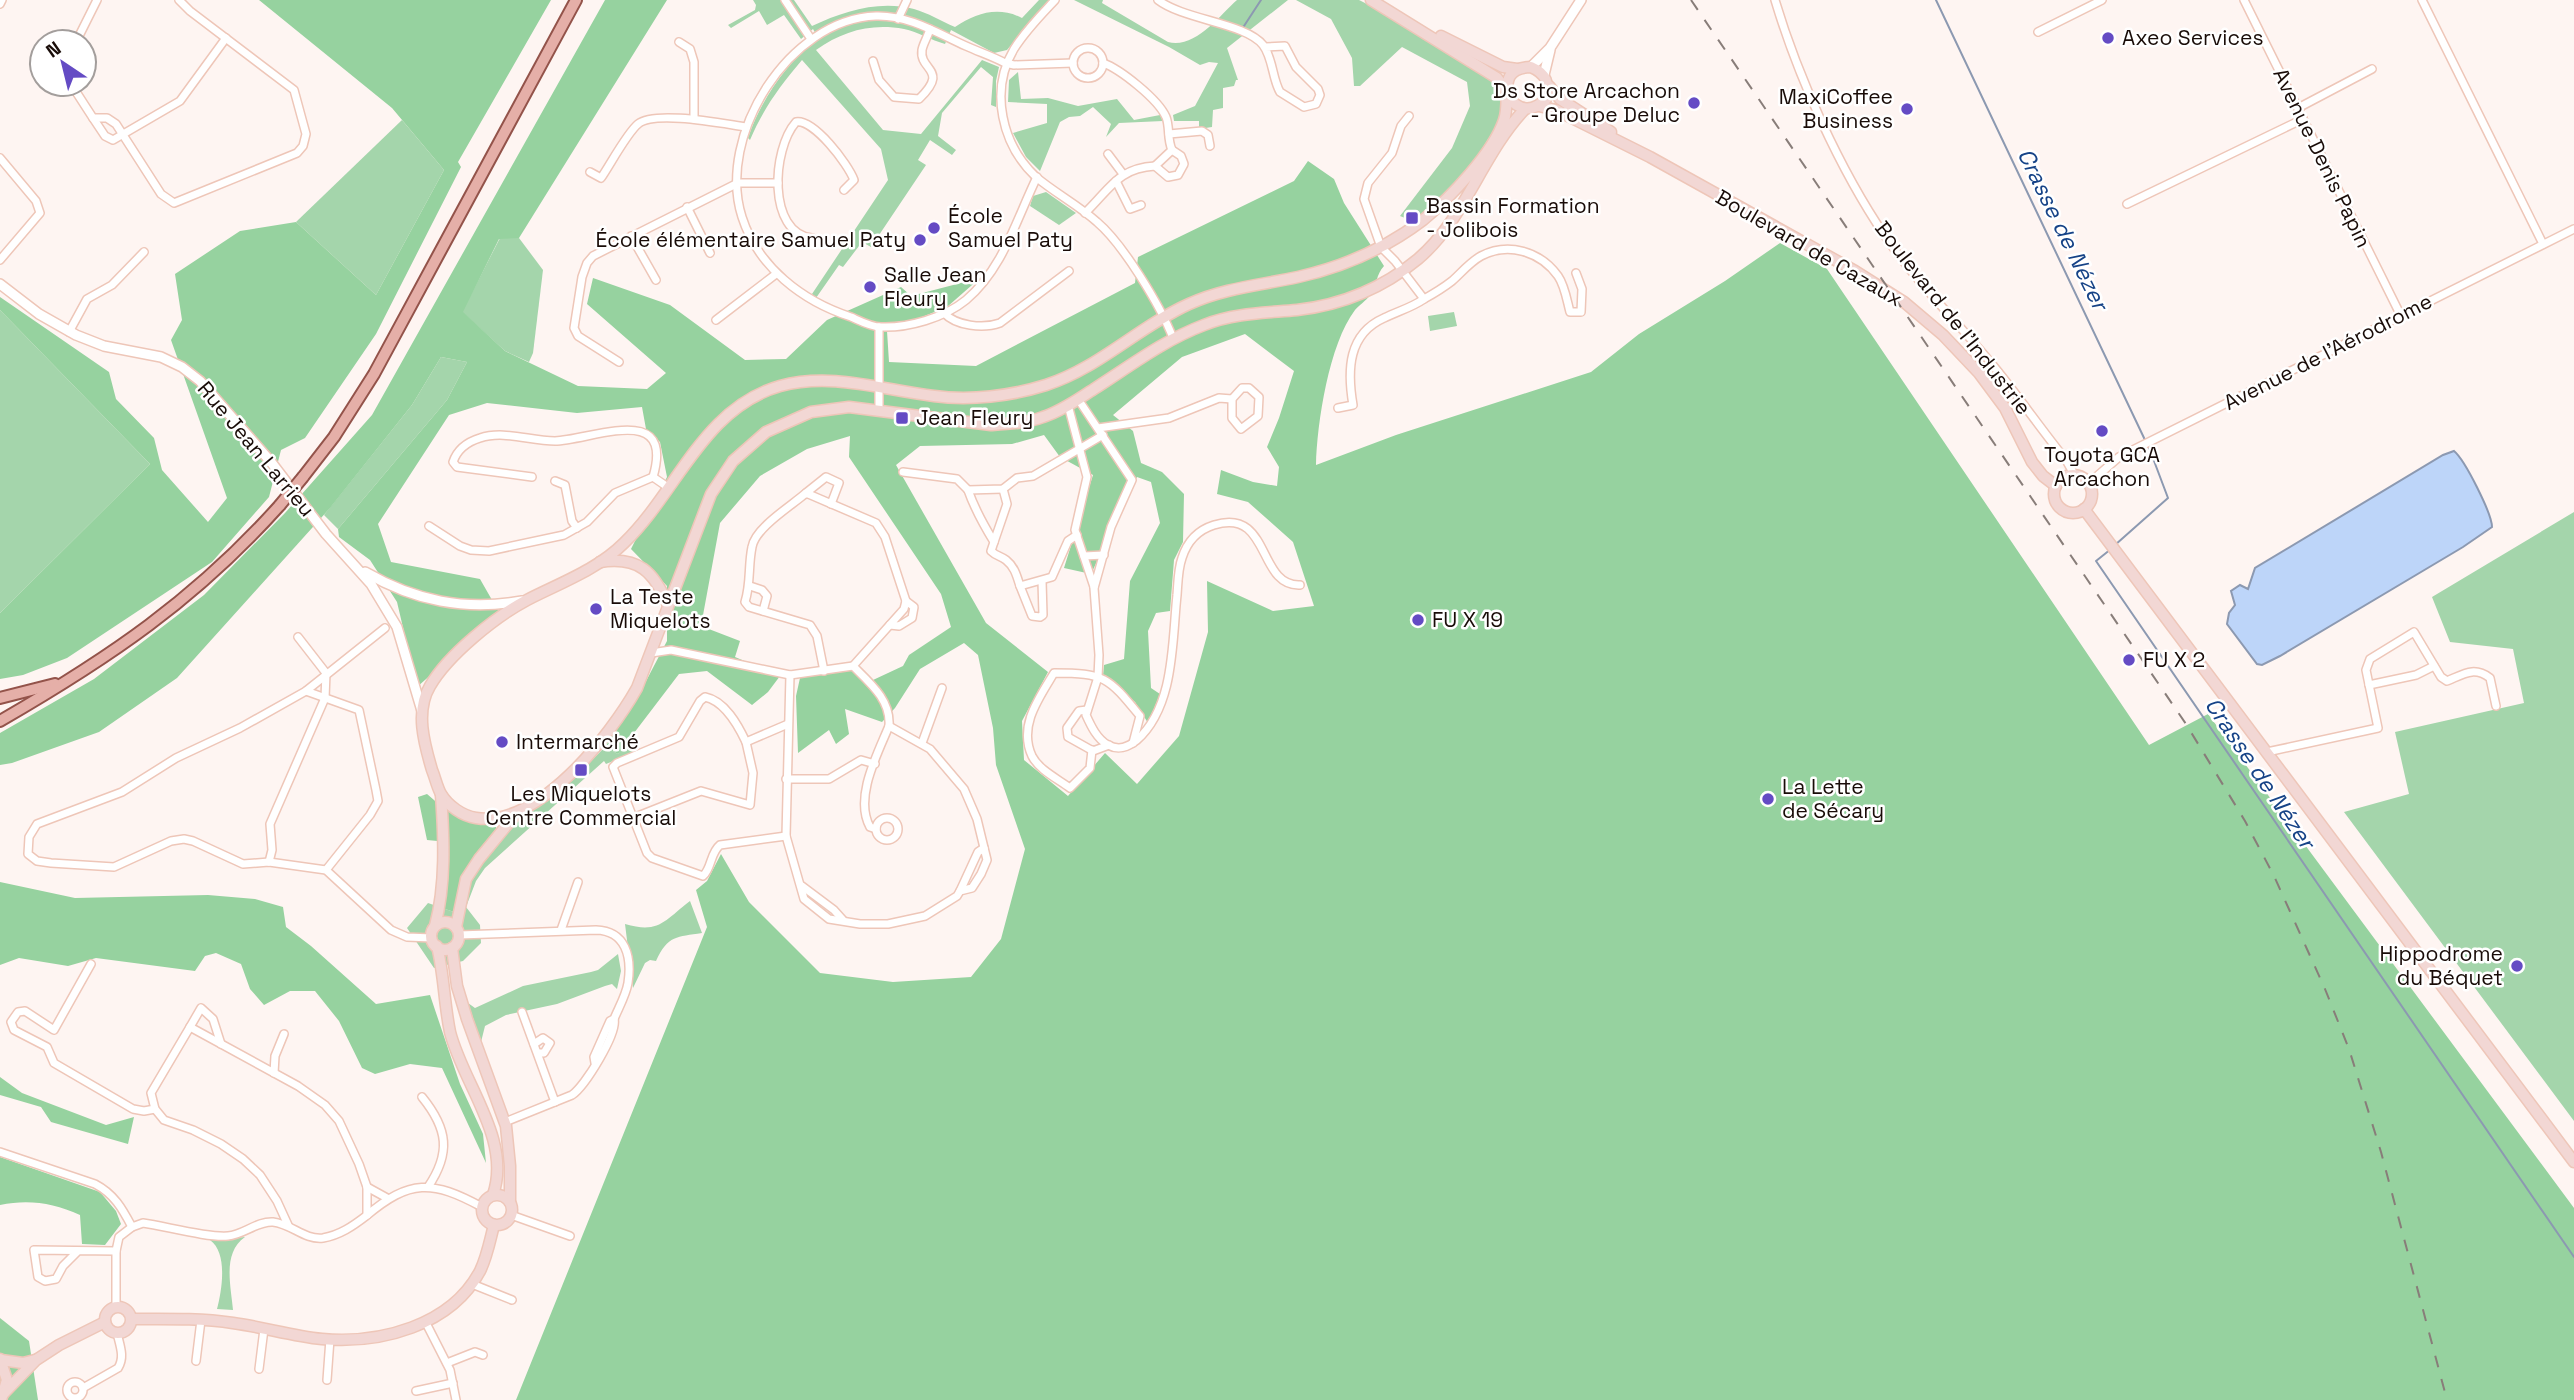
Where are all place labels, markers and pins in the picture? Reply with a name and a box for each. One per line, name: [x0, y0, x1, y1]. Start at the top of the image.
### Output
place label: Axeo Services: [2122, 24, 2264, 51]
marker: Axeo Services: [2100, 30, 2116, 46]
place label: Ds Store Arcachon - Groupe Deluc: [1493, 77, 1680, 128]
place label: MaxiCoffee Business: [1779, 83, 1893, 134]
marker: Ds Store Arcachon - Groupe Deluc: [1686, 95, 1702, 111]
marker: MaxiCoffee Business: [1899, 101, 1915, 117]
place label: Bassin Formation - Jolibois: [1426, 192, 1600, 243]
place label: École Samuel Paty: [948, 202, 1073, 253]
marker: Bassin Formation - Jolibois: [1404, 210, 1420, 226]
marker: École Samuel Paty: [926, 220, 942, 236]
place label: École élémentaire Samuel Paty: [595, 226, 906, 253]
marker: École élémentaire Samuel Paty: [912, 232, 928, 248]
place label: Salle Jean Fleury: [884, 261, 986, 312]
marker: Salle Jean Fleury: [862, 279, 878, 295]
place label: Jean Fleury: [916, 404, 1033, 431]
marker: Jean Fleury: [894, 410, 910, 426]
marker: Toyota GCA Arcachon: [2094, 423, 2110, 439]
place label: Toyota GCA Arcachon: [2044, 441, 2160, 492]
place label: La Teste Miquelots: [610, 583, 711, 634]
marker: La Teste Miquelots: [588, 601, 604, 617]
place label: FU X 19: [1432, 606, 1503, 633]
marker: FU X 19: [1410, 612, 1426, 628]
place label: FU X 2: [2143, 646, 2205, 673]
marker: FU X 2: [2121, 652, 2137, 668]
place label: Intermarché: [516, 728, 639, 755]
marker: Intermarché: [494, 734, 510, 750]
marker: Les Miquelots Centre Commercial: [573, 762, 589, 778]
place label: La Lette de Sécary: [1782, 773, 1884, 824]
place label: Les Miquelots Centre Commercial: [486, 780, 677, 831]
marker: La Lette de Sécary: [1760, 791, 1776, 807]
place label: Hippodrome du Béquet: [2380, 940, 2503, 991]
marker: Hippodrome du Béquet: [2509, 958, 2525, 974]

